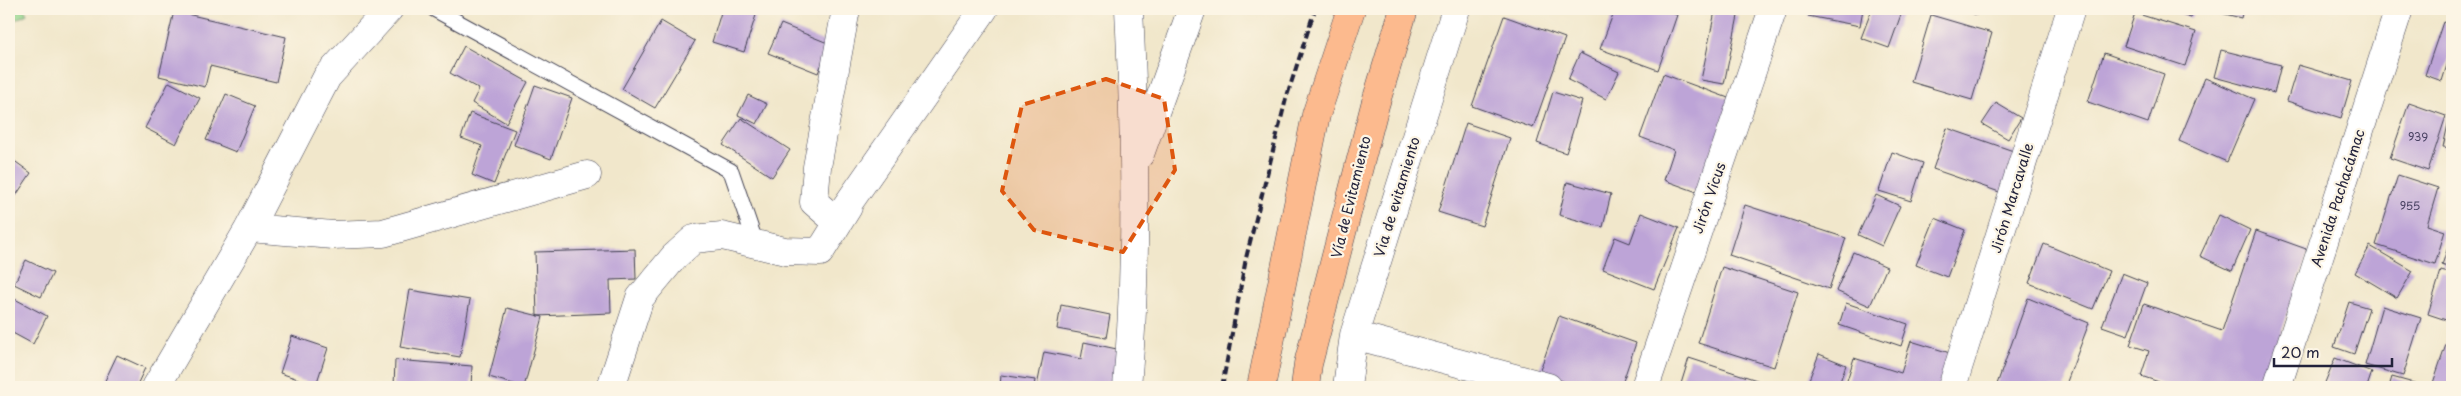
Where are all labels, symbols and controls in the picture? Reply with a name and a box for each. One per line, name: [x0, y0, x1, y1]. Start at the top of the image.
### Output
street label: Avenida Pachacámac: [2305, 126, 2370, 269]
house number: 939: [2408, 128, 2428, 145]
street label: Vía de Evitamiento: [1325, 133, 1376, 260]
street label: Via de evitamiento: [1368, 134, 1425, 260]
street label: Jirón Marcavalle: [1985, 140, 2038, 255]
street label: Jirón Vicus: [1687, 159, 1730, 236]
house number: 955: [2400, 197, 2420, 214]
scale bar: [2274, 336, 2391, 368]
text: 20 m: [2281, 340, 2320, 363]

